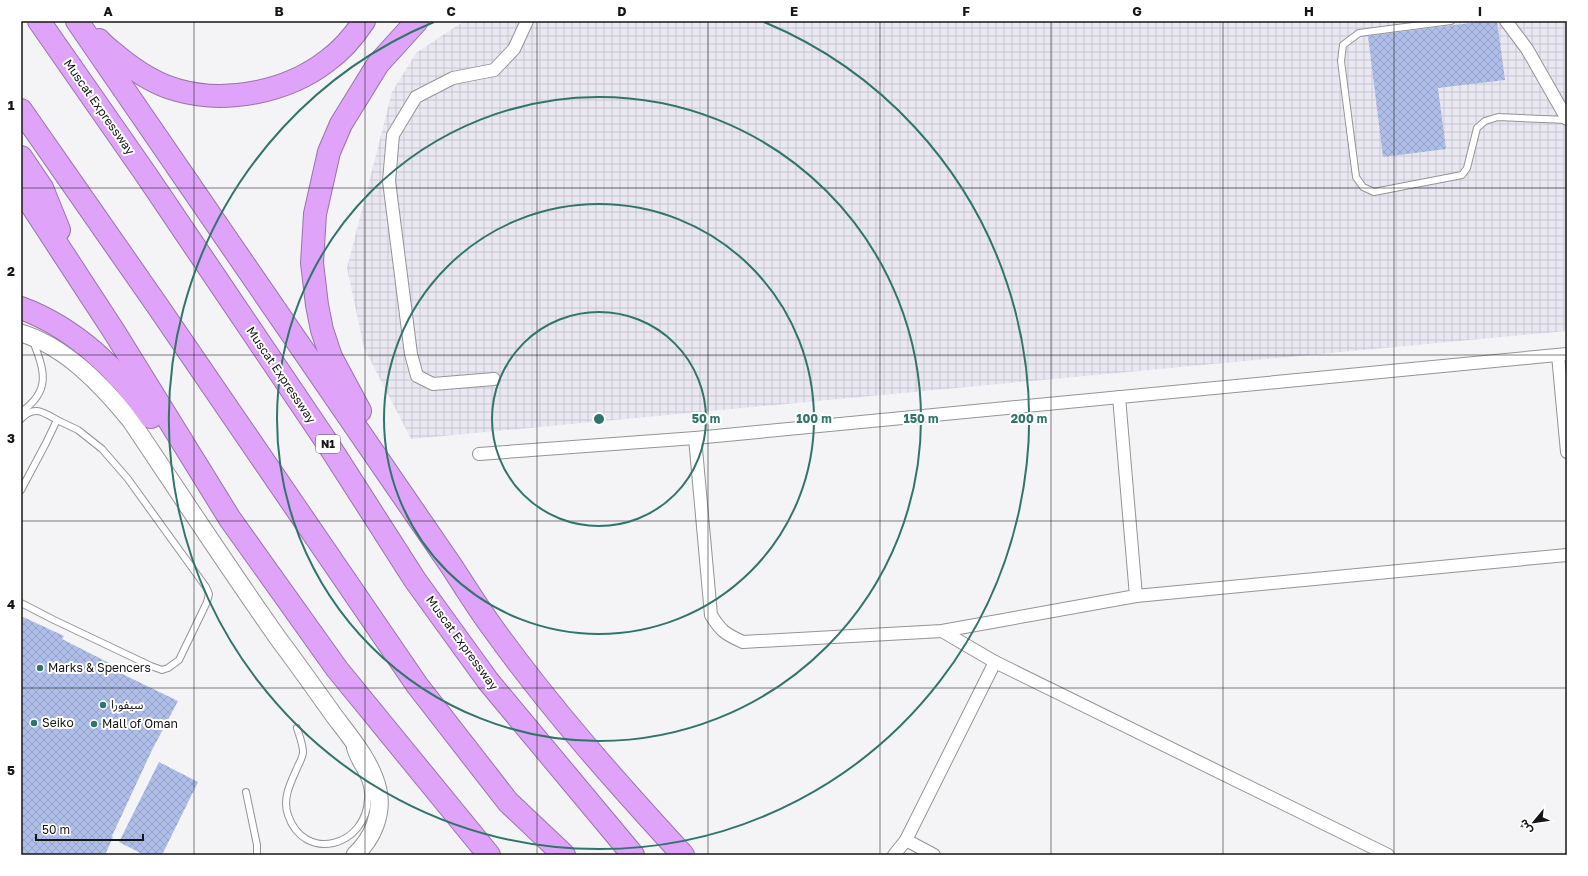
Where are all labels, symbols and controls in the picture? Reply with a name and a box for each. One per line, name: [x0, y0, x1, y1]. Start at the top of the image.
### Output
text: A: [103, 3, 113, 19]
text: B: [274, 3, 284, 19]
text: C: [446, 3, 456, 19]
text: D: [617, 3, 627, 19]
text: E: [790, 3, 798, 19]
text: F: [962, 3, 970, 19]
text: G: [1132, 3, 1142, 19]
text: H: [1304, 3, 1314, 19]
text: I: [1478, 3, 1482, 19]
street label: Muscat Expressway: [61, 56, 138, 158]
text: 1: [8, 97, 15, 113]
text: 2: [7, 263, 15, 279]
street label: Muscat Expressway: [244, 324, 319, 426]
text: 50 m: [692, 411, 720, 426]
text: 100 m: [796, 411, 832, 426]
text: 150 m: [904, 411, 938, 426]
text: 200 m: [1011, 411, 1047, 426]
centre of rings: [592, 412, 606, 426]
text: 3: [7, 430, 15, 446]
road number: N1: [316, 435, 340, 453]
street label: Muscat Expressway: [423, 592, 502, 693]
text: 4: [7, 596, 15, 612]
place label: Marks & Spencers: [48, 660, 151, 675]
marker: Marks & Spencers: [35, 663, 45, 673]
place label: سيفورا: [111, 697, 143, 712]
marker: سيفورا: [98, 700, 108, 710]
place label: Seiko: [42, 715, 74, 730]
place label: Mall of Oman: [102, 716, 178, 731]
marker: Seiko: [29, 718, 39, 728]
marker: Mall of Oman: [89, 719, 99, 729]
text: 5: [7, 762, 15, 778]
north arrow: [1514, 802, 1554, 842]
scale bar: [36, 816, 143, 842]
text: ش: [1515, 817, 1535, 837]
text: 50 m: [42, 822, 70, 837]

